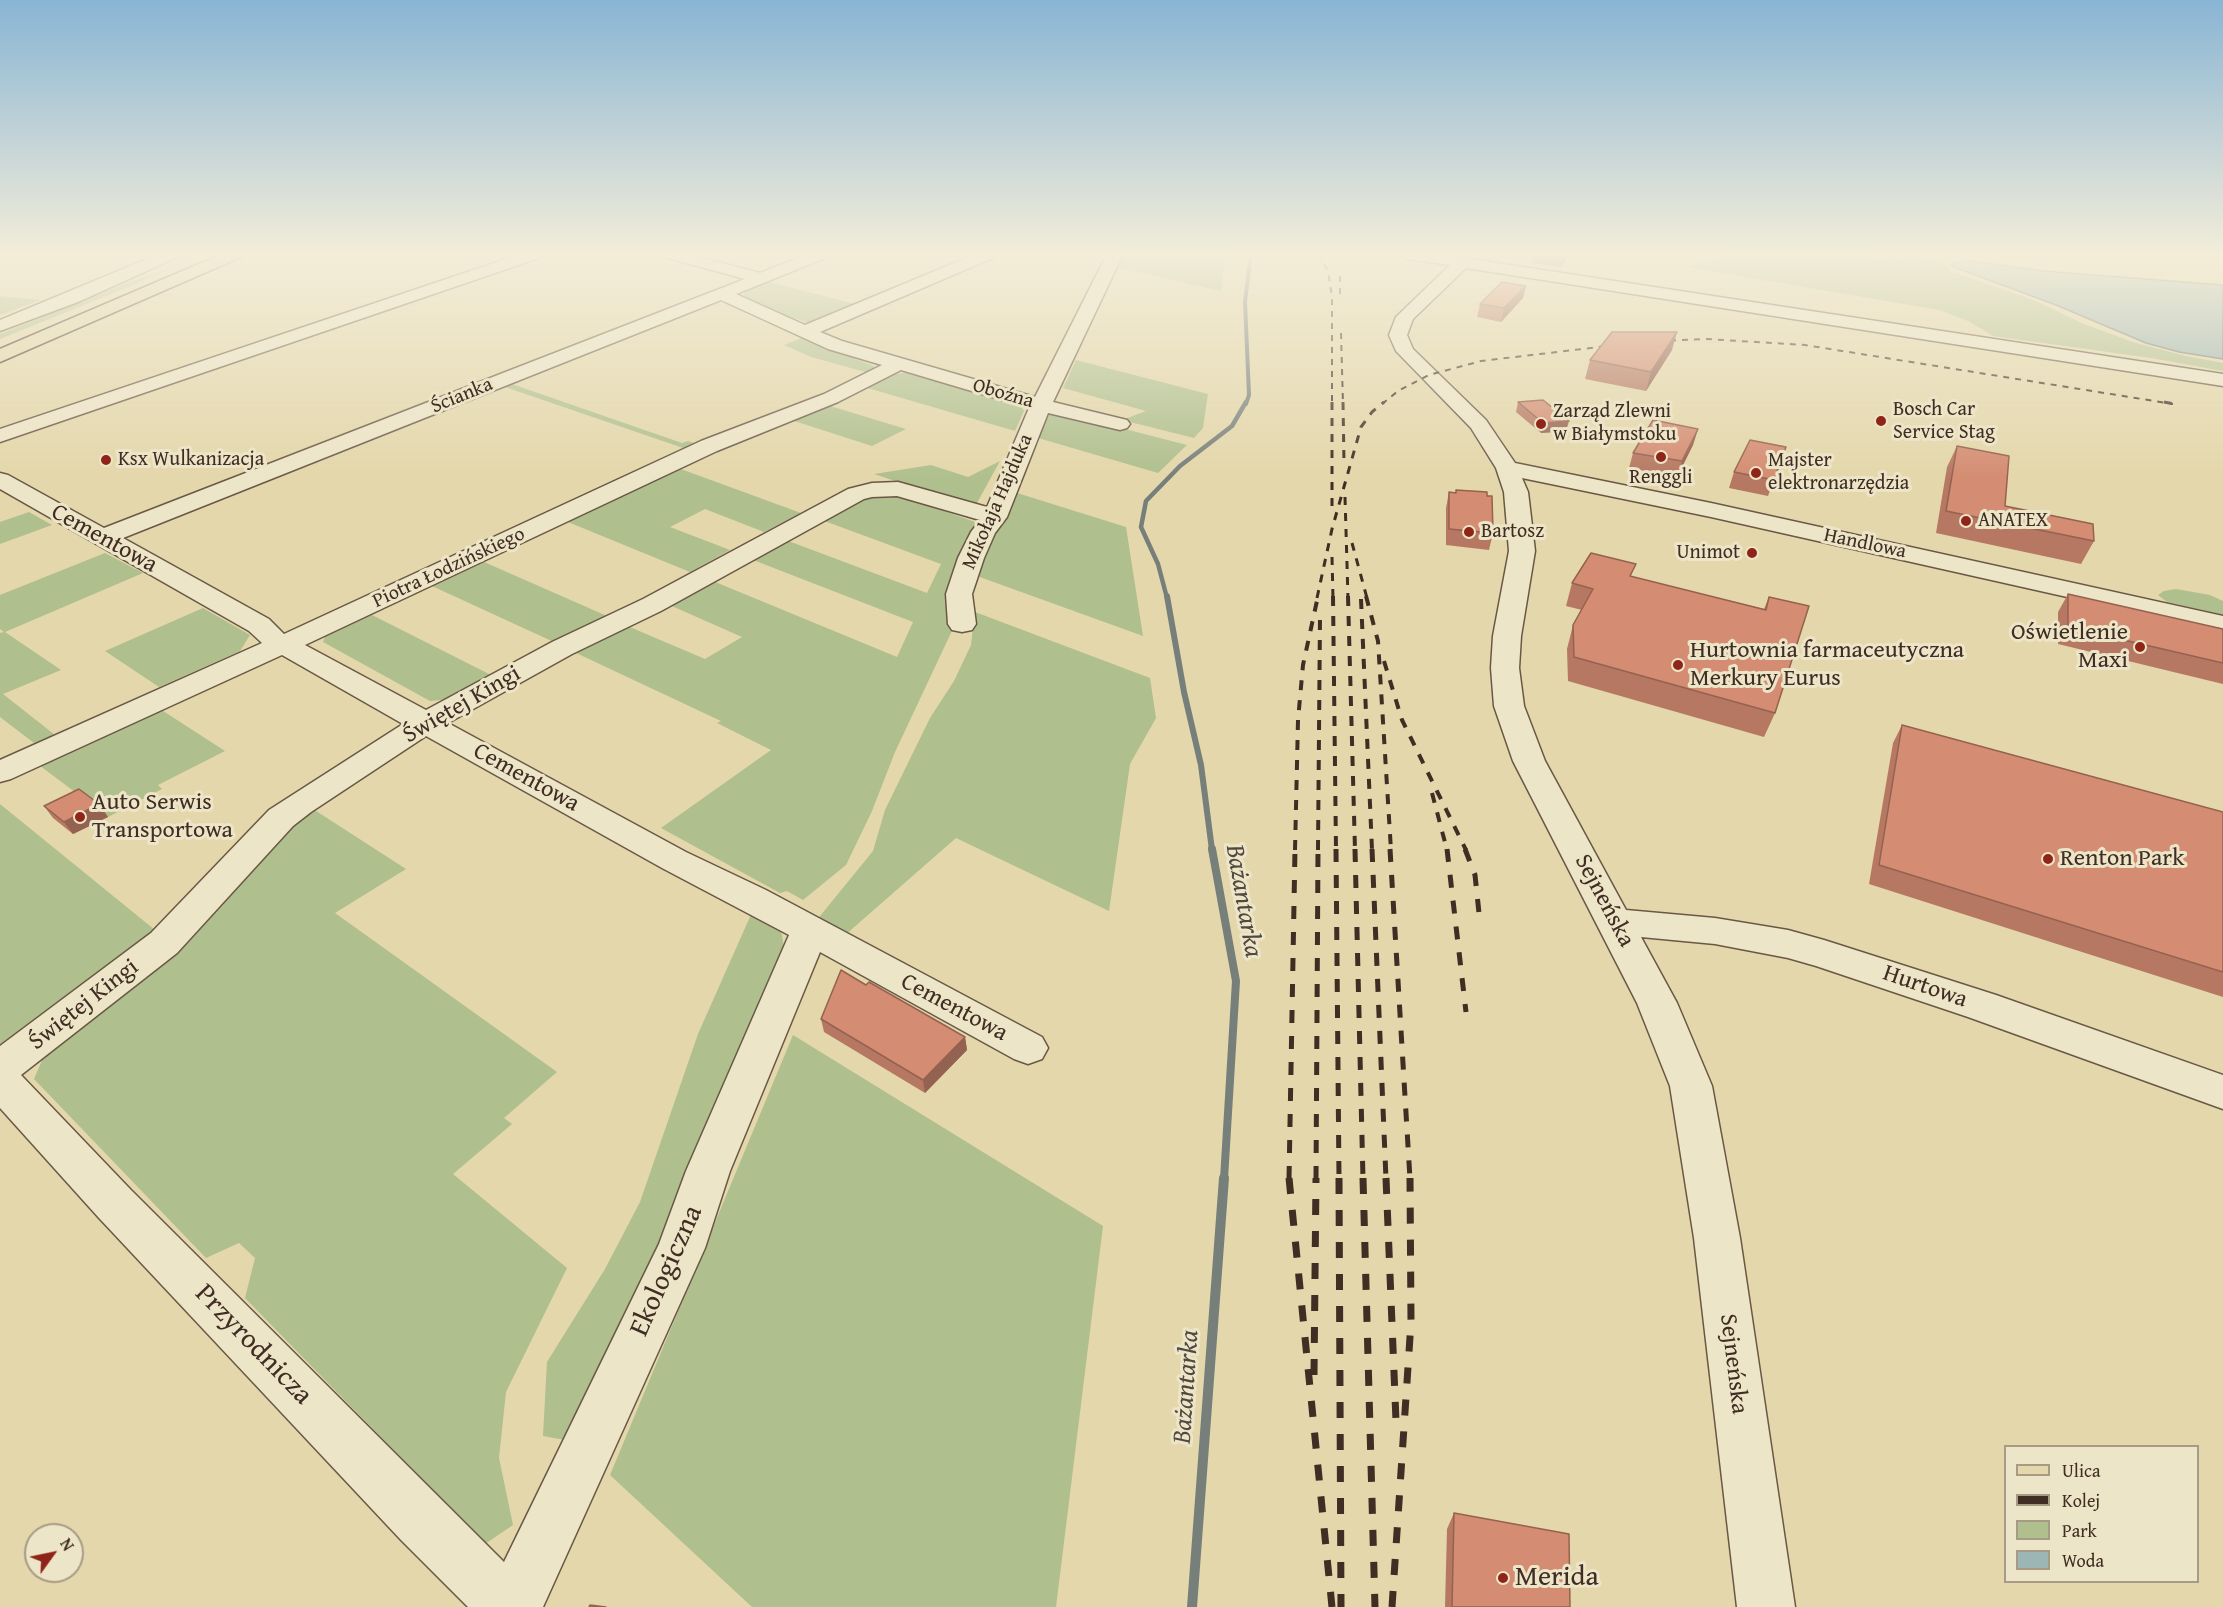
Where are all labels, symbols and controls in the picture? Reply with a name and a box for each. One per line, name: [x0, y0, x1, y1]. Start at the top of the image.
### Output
street label: Ścianka: [428, 373, 496, 419]
street label: Oboźna: [970, 374, 1036, 414]
place label: Bosch Car Service Stag: [1893, 398, 1995, 445]
place label: Zarząd Zlewni w Białymstoku: [1553, 400, 1676, 447]
marker: Bosch Car Service Stag: [1874, 414, 1888, 428]
marker: Zarząd Zlewni w Białymstoku: [1534, 417, 1548, 431]
street label: Mikołaja Hajduka: [957, 431, 1039, 573]
place label: Ksx Wulkanizacja: [118, 448, 264, 472]
place label: Majster elektronarzędzia: [1768, 449, 1909, 496]
marker: Renggli: [1654, 450, 1668, 464]
marker: Ksx Wulkanizacja: [99, 453, 113, 467]
place label: Renggli: [1629, 466, 1693, 490]
marker: Majster elektronarzędzia: [1749, 466, 1763, 480]
street label: Cementowa: [46, 498, 162, 580]
place label: ANATEX: [1978, 509, 2048, 533]
marker: ANATEX: [1959, 514, 1973, 528]
place label: Bartosz: [1481, 520, 1544, 544]
street label: Piotra Łodzińskiego: [369, 522, 529, 614]
street label: Handlowa: [1822, 524, 1908, 564]
marker: Bartosz: [1462, 525, 1476, 539]
place label: Unimot: [1676, 541, 1740, 565]
marker: Unimot: [1745, 546, 1759, 560]
place label: Oświetlenie Maxi: [2011, 619, 2128, 675]
place label: Hurtownia farmaceutyczna Merkury Eurus: [1690, 637, 1964, 693]
marker: Oświetlenie Maxi: [2133, 640, 2147, 654]
marker: Hurtownia farmaceutyczna Merkury Eurus: [1671, 658, 1685, 672]
street label: Świętej Kingi: [398, 660, 526, 750]
street label: Cementowa: [468, 737, 584, 819]
place label: Auto Serwis Transportowa: [92, 789, 233, 845]
marker: Auto Serwis Transportowa: [73, 810, 87, 824]
water label: Bażantarka: [1218, 842, 1268, 960]
place label: Renton Park: [2060, 845, 2184, 873]
street label: Sejneńska: [1568, 850, 1640, 952]
marker: Renton Park: [2041, 852, 2055, 866]
street label: Świętej Kingi: [23, 953, 145, 1057]
street label: Hurtowa: [1879, 959, 1971, 1015]
street label: Cementowa: [896, 968, 1012, 1048]
street label: Ekologiczna: [623, 1200, 711, 1342]
street label: Przyrodnicza: [187, 1278, 319, 1412]
street label: Sejneńska: [1713, 1312, 1753, 1416]
water label: Bażantarka: [1167, 1329, 1207, 1445]
legend: [2004, 1445, 2199, 1583]
text: Ulica: [2062, 1457, 2100, 1484]
text: Kolej: [2062, 1487, 2100, 1514]
text: Park: [2062, 1517, 2097, 1544]
north arrow: [24, 1523, 84, 1583]
text: N: [54, 1533, 80, 1555]
text: Woda: [2062, 1547, 2104, 1574]
place label: Merida: [1515, 1561, 1599, 1595]
marker: Merida: [1496, 1571, 1510, 1585]

